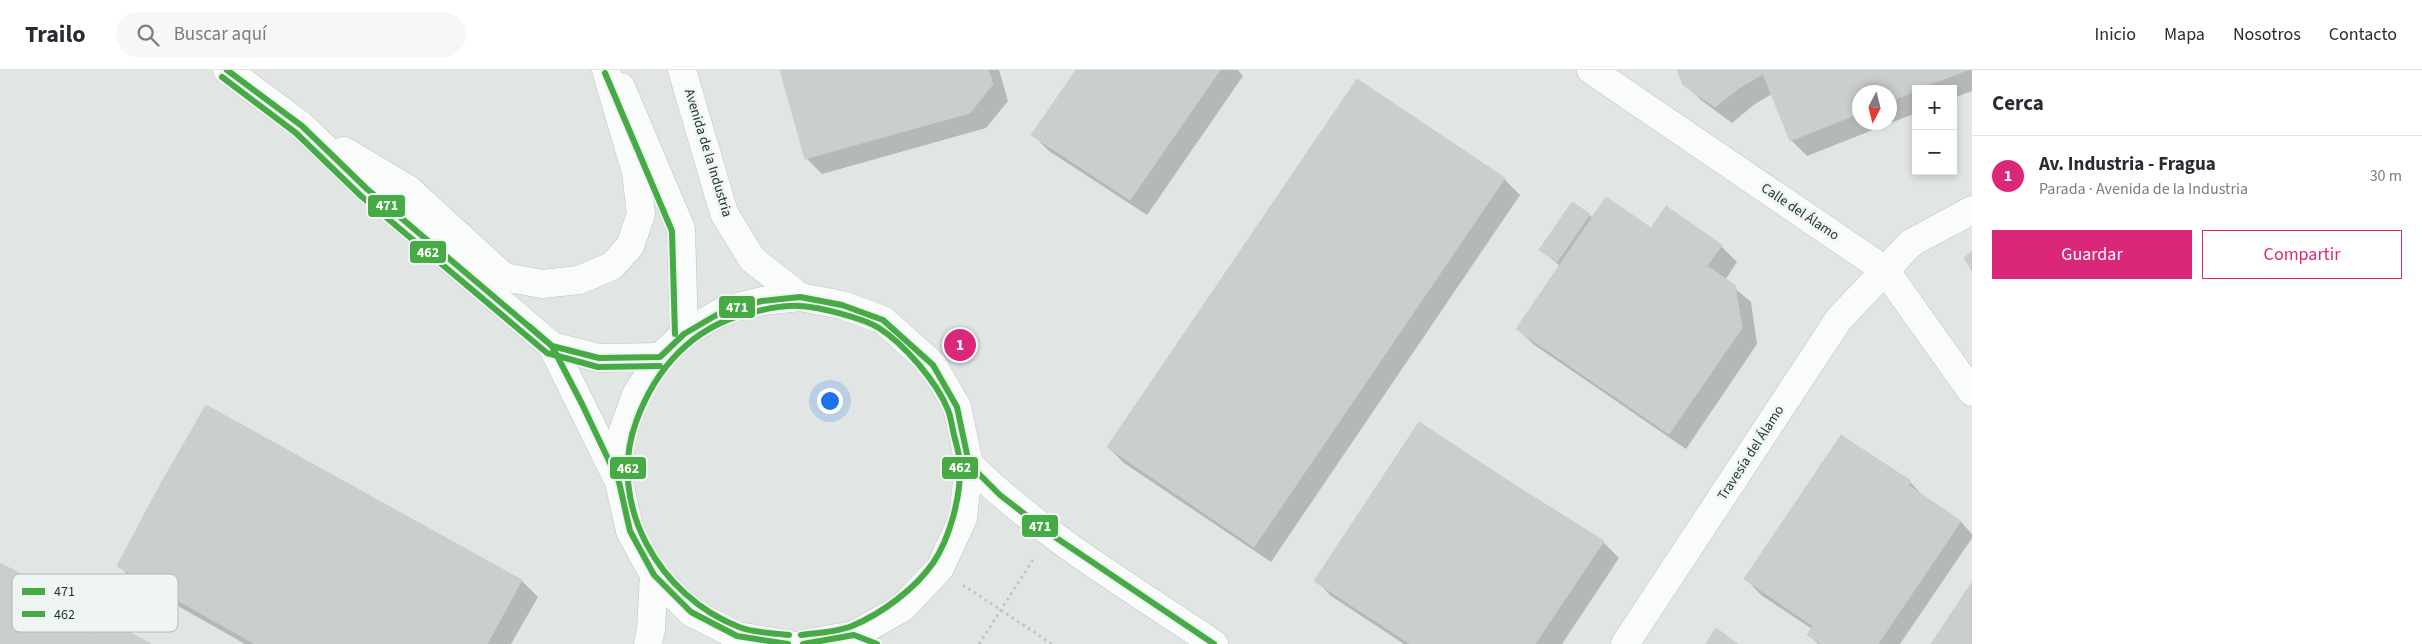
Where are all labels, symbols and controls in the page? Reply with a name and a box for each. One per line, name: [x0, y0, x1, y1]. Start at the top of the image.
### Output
search box: [116, 12, 466, 57]
text: Trailo: [25, 17, 86, 52]
icon: search: [134, 21, 162, 49]
text: Buscar aquí: [174, 21, 267, 48]
text: Inicio: [2095, 22, 2136, 47]
text: Mapa: [2164, 22, 2205, 47]
text: Nosotros: [2233, 22, 2301, 47]
text: Contacto: [2329, 22, 2397, 47]
north arrow: [1852, 85, 1897, 130]
map controls: [1912, 85, 1957, 175]
button: +: [1912, 85, 1957, 130]
street label: Avenida de la Industria: [679, 86, 737, 220]
text: Cerca: [1992, 88, 2044, 118]
button: −: [1912, 130, 1957, 175]
text: Av. Industria - Fragua: [2039, 151, 2216, 178]
text: 1: [2004, 165, 2012, 187]
text: 30 m: [2370, 165, 2402, 187]
street label: Calle del Álamo: [1757, 178, 1843, 246]
text: Parada · Avenida de la Industria: [2039, 178, 2248, 200]
line badge: 471: [367, 194, 406, 218]
text: 471: [376, 196, 398, 216]
button: Guardar: [1992, 230, 2192, 279]
button: Compartir: [2202, 230, 2402, 279]
line badge: 462: [409, 240, 447, 264]
text: 462: [417, 243, 439, 263]
line badge: 471: [718, 295, 756, 319]
text: 471: [726, 298, 748, 318]
pin: 1: [944, 326, 976, 364]
your location: [817, 388, 843, 414]
street label: Travesía del Álamo: [1713, 402, 1789, 504]
line badge: 462: [609, 456, 647, 480]
line badge: 462: [941, 456, 979, 480]
text: 462: [949, 458, 971, 478]
text: 462: [617, 459, 639, 479]
line badge: 471: [1021, 514, 1059, 538]
text: 471: [1029, 517, 1051, 537]
legend: [12, 574, 178, 632]
text: 471: [54, 582, 75, 602]
text: 462: [54, 605, 75, 625]

